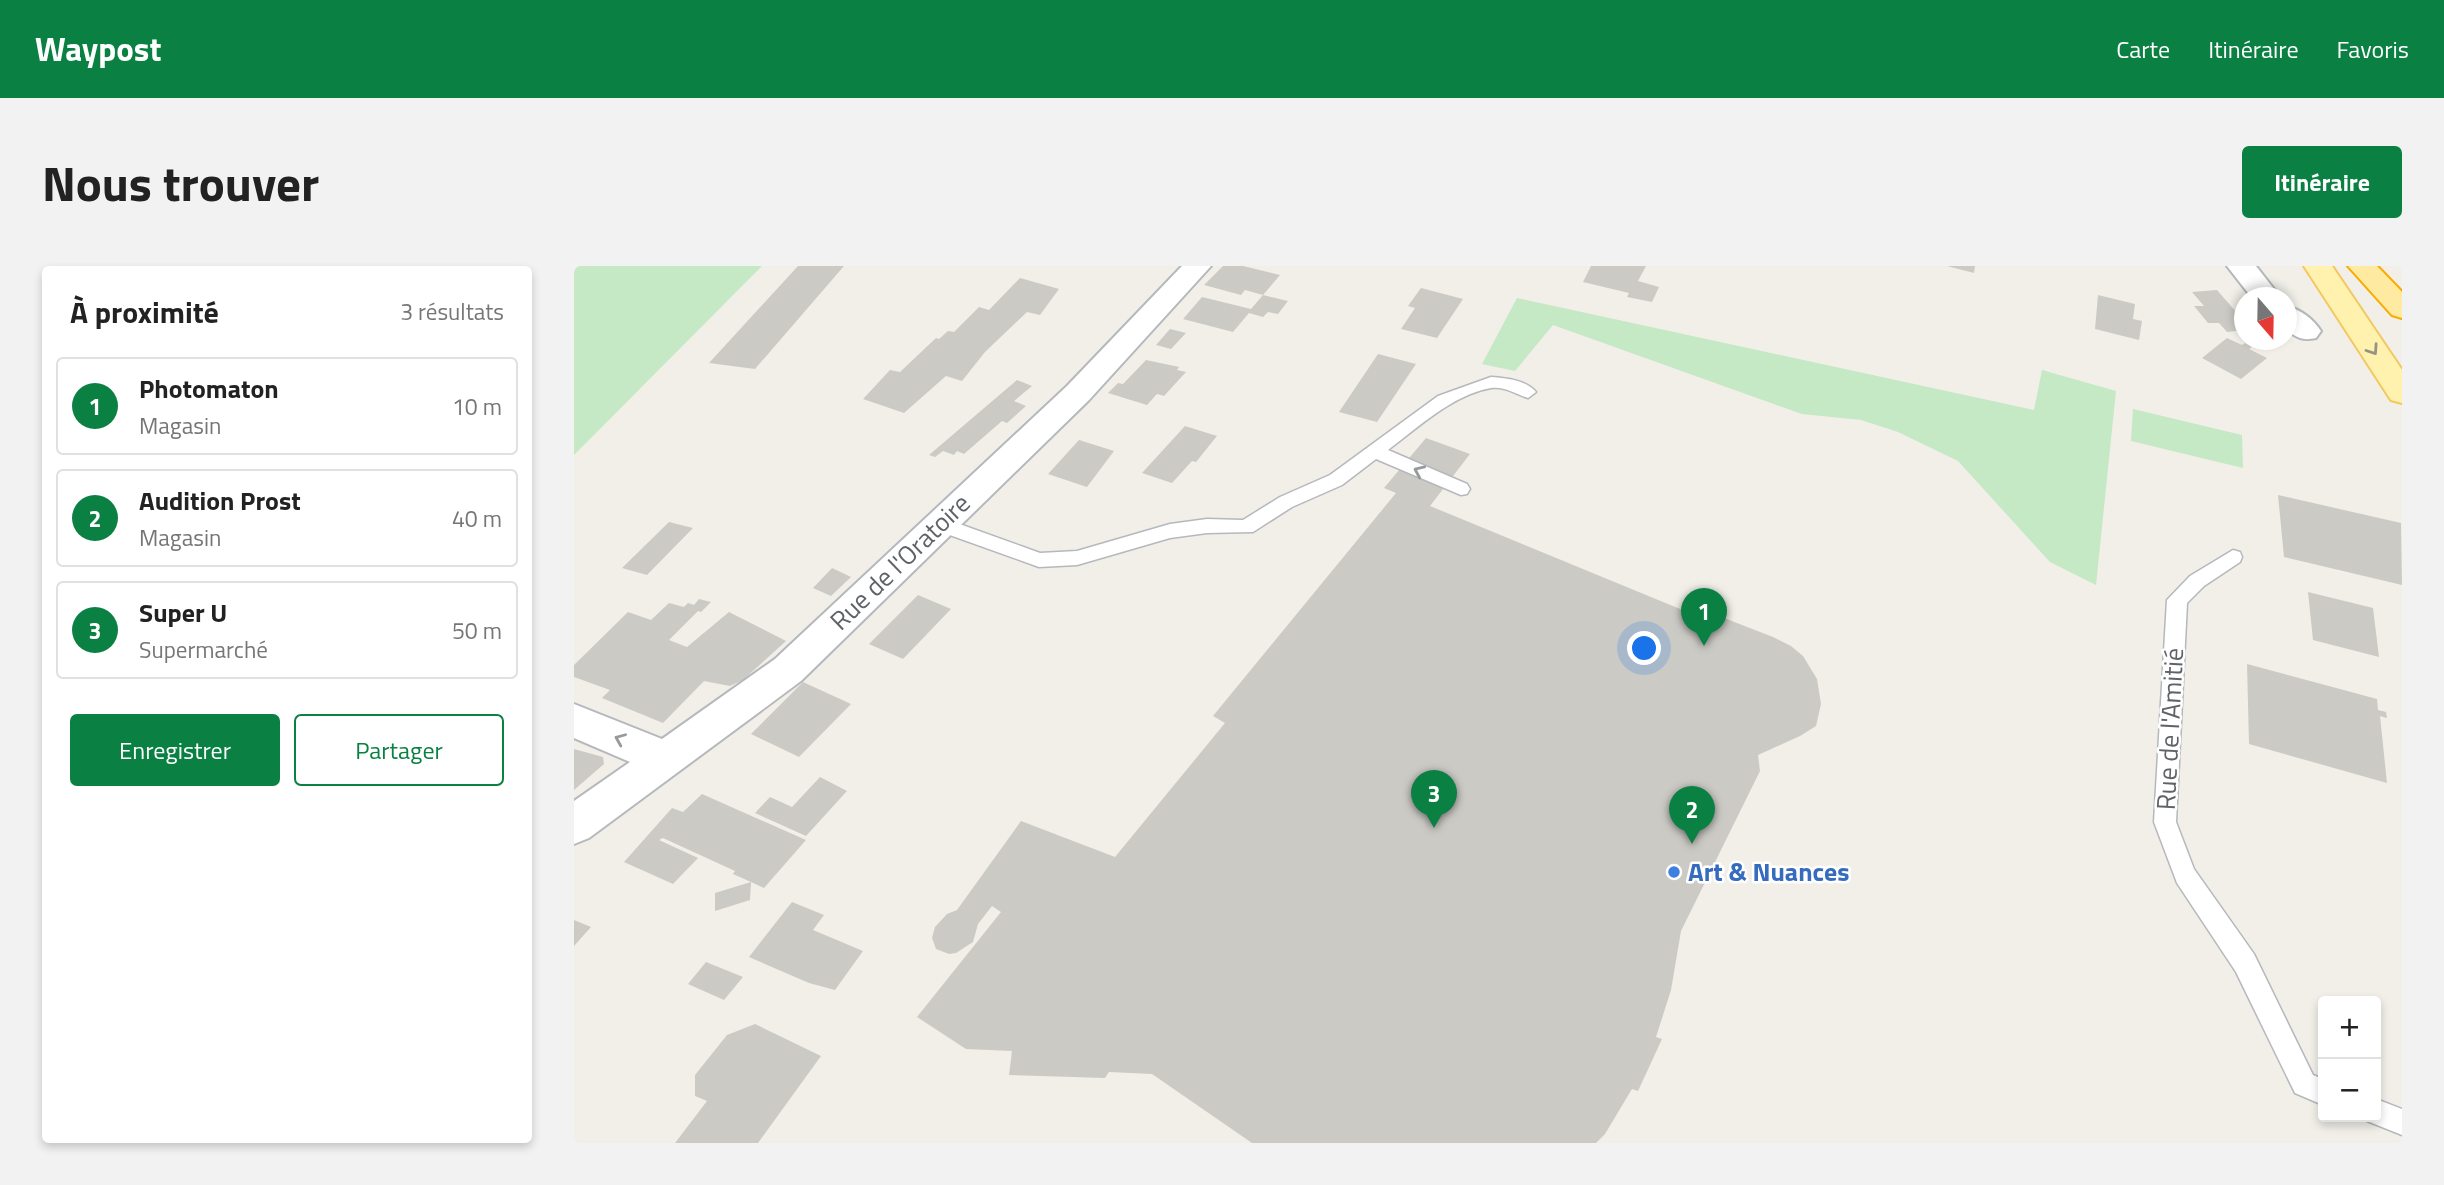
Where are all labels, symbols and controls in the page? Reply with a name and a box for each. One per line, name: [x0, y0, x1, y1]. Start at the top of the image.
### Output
text: Waypost: [35, 24, 161, 74]
text: Carte: [2116, 31, 2170, 67]
text: Itinéraire: [2208, 31, 2299, 67]
text: Favoris: [2337, 31, 2409, 67]
text: Nous trouver: [42, 145, 319, 220]
button: Itinéraire: [2242, 146, 2402, 218]
north arrow: [2234, 287, 2297, 350]
text: À proximité: [70, 289, 219, 335]
text: 3 résultats: [400, 294, 504, 329]
one-way arrow: [2365, 342, 2377, 355]
text: Photomaton: [139, 369, 279, 408]
text: 1: [89, 389, 101, 424]
text: 10 m: [452, 389, 502, 424]
text: Magasin: [139, 408, 221, 443]
one-way arrow: [1413, 465, 1426, 479]
text: Audition Prost: [139, 481, 301, 520]
street label: Rue de l'Oratoire: [821, 484, 979, 639]
text: 2: [89, 501, 101, 536]
text: 40 m: [452, 501, 502, 536]
text: Magasin: [139, 520, 221, 555]
pin: 1: [1681, 588, 1727, 646]
text: Super U: [139, 593, 227, 632]
text: 3: [89, 613, 101, 648]
text: 50 m: [452, 613, 502, 648]
your location: [1627, 631, 1661, 665]
text: Supermarché: [139, 632, 268, 667]
street label: Rue de l'Amitié: [2146, 647, 2193, 811]
button: Enregistrer: [70, 714, 280, 786]
button: Partager: [294, 714, 504, 786]
one-way arrow: [615, 734, 627, 748]
pin: 3: [1411, 770, 1457, 828]
pin: 2: [1669, 786, 1715, 844]
place label: Art & Nuances: [1688, 852, 1850, 891]
marker: Art & Nuances: [1666, 864, 1682, 880]
map controls: [2318, 996, 2381, 1122]
button: +: [2318, 996, 2381, 1059]
button: −: [2318, 1059, 2381, 1122]

